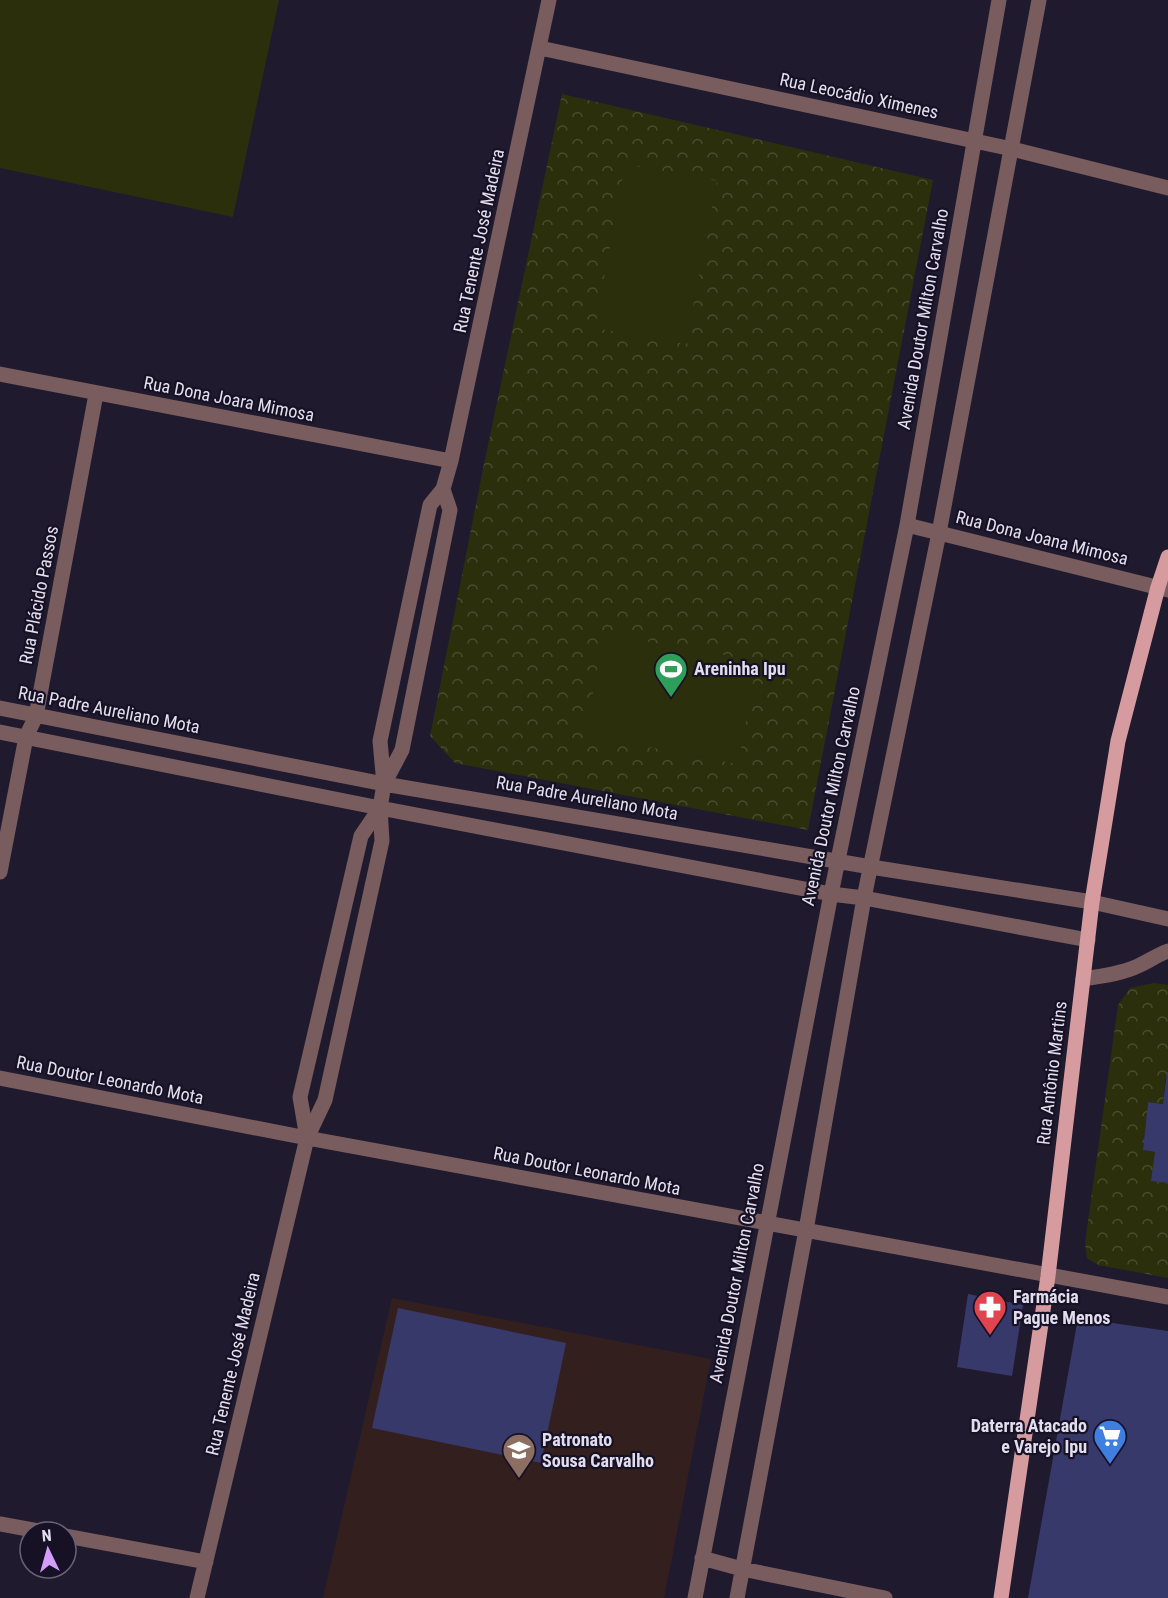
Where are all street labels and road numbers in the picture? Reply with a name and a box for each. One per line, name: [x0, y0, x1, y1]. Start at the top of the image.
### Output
street label: Rua Leocádio Ximenes: [778, 68, 940, 123]
street label: Rua Tenente José Madeira: [449, 147, 508, 335]
street label: Avenida Doutor Milton Carvalho: [893, 207, 952, 431]
street label: Rua Dona Joara Mimosa: [142, 372, 316, 425]
street label: Rua Dona Joana Mimosa: [954, 506, 1130, 569]
street label: Rua Plácido Passos: [15, 524, 62, 666]
street label: Rua Padre Aureliano Mota: [17, 682, 202, 737]
street label: Avenida Doutor Milton Carvalho: [797, 684, 864, 907]
street label: Rua Padre Aureliano Mota: [494, 771, 680, 824]
street label: Rua Antônio Martins: [1032, 1000, 1071, 1146]
street label: Rua Doutor Leonardo Mota: [15, 1051, 205, 1108]
street label: Rua Doutor Leonardo Mota: [492, 1142, 682, 1199]
street label: Avenida Doutor Milton Carvalho: [705, 1161, 768, 1385]
street label: Rua Tenente José Madeira: [201, 1270, 264, 1458]

